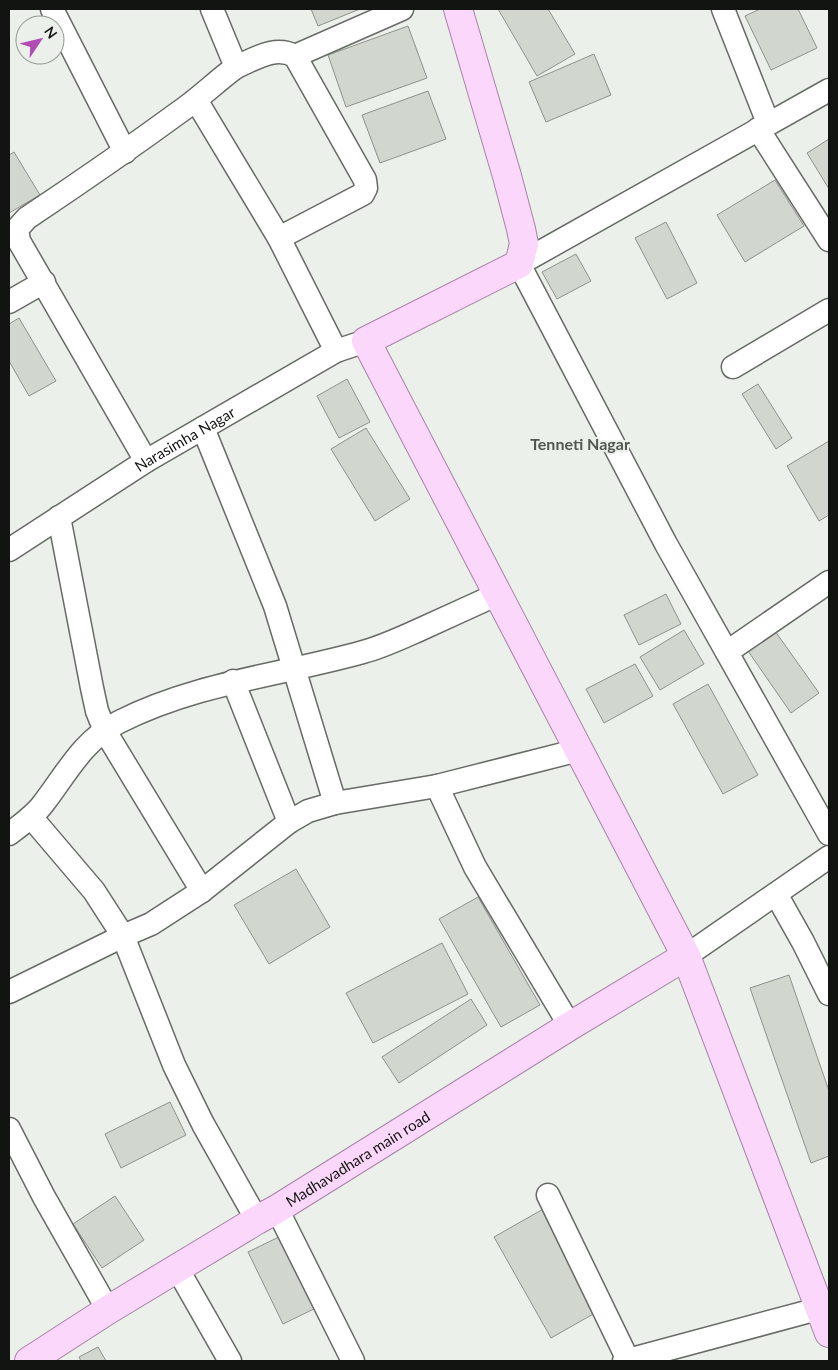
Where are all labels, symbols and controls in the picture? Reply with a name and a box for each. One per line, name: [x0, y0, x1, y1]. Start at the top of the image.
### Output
north arrow: [15, 15, 65, 65]
text: N: [41, 23, 61, 42]
street label: Narasimha Nagar: [131, 402, 239, 475]
district label: Tenneti Nagar: [530, 434, 630, 453]
street label: Madhavadhara main road: [282, 1107, 433, 1210]

